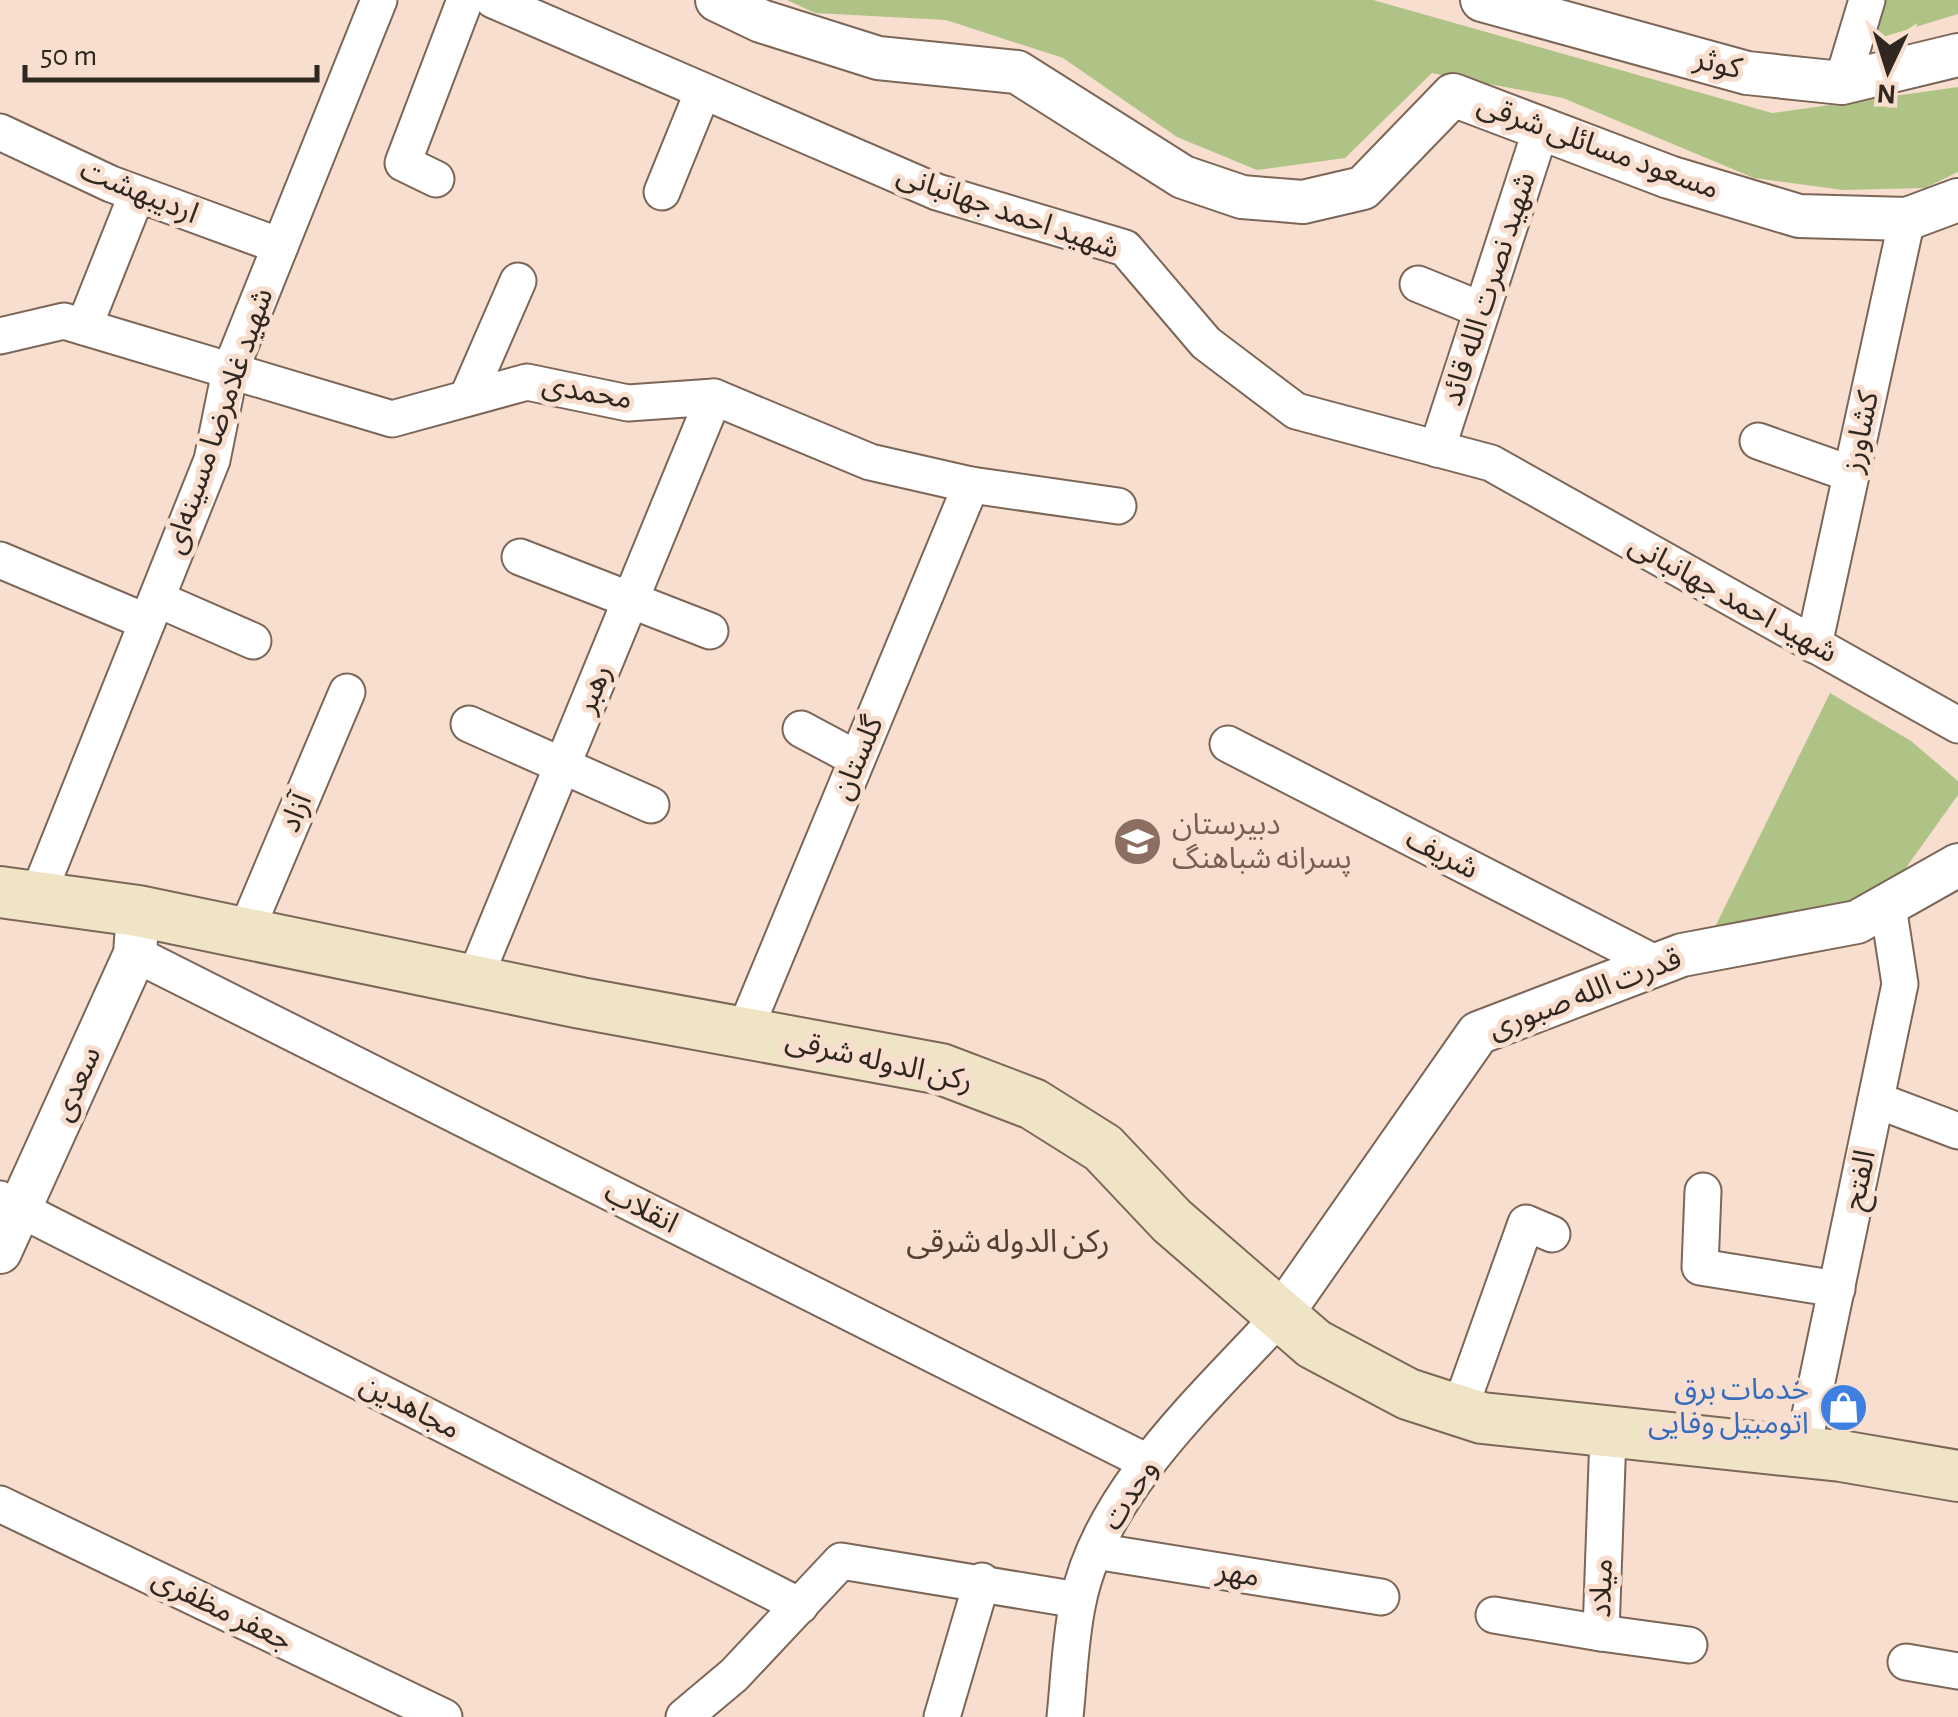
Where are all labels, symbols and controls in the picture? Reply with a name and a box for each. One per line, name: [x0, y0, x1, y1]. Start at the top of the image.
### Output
scale bar: [25, 20, 318, 82]
north arrow: [1838, 20, 1938, 120]
text: 50 m: [40, 41, 97, 71]
street label: کوثر: [1690, 43, 1745, 85]
text: N: [1876, 78, 1897, 108]
street label: مسعود مسائلی شرقی: [1473, 89, 1723, 206]
street label: اردیبهشت: [75, 155, 202, 230]
street label: شهید احمد جهانبانی: [893, 160, 1123, 265]
street label: شهید نصرت الله قائد: [1437, 169, 1542, 410]
street label: شهید غلامرضا مسینه‌ای: [159, 284, 279, 558]
street label: محمدی: [539, 369, 634, 416]
street label: کشاورز: [1838, 388, 1885, 476]
street label: شهید احمد جهانبانی: [1623, 529, 1842, 669]
street label: رهبر: [571, 661, 618, 719]
street label: گلستان: [826, 711, 890, 804]
street label: آزاد: [274, 788, 319, 837]
place label: دبیرستان پسرانه شباهنگ: [1172, 810, 1352, 877]
school or university icon: دبیرستان پسرانه شباهنگ: [1111, 816, 1163, 868]
street label: شریف: [1401, 823, 1483, 886]
street label: قدرت الله صبوری: [1484, 943, 1686, 1045]
street label: رکن الدوله شرقی: [783, 1025, 975, 1098]
street label: سعدی: [47, 1042, 107, 1126]
street label: الفتح: [1839, 1147, 1887, 1214]
street label: انقلاب: [599, 1177, 682, 1240]
district label: رکن الدوله شرقی: [906, 1226, 1110, 1260]
street label: مجاهدین: [355, 1369, 465, 1446]
place label: خدمات برق اتومبیل وفایی: [1648, 1375, 1809, 1440]
shop icon: خدمات برق اتومبیل وفایی: [1818, 1381, 1870, 1433]
street label: وحدت: [1097, 1454, 1164, 1536]
street label: مهر: [1213, 1556, 1262, 1593]
street label: میلاد: [1586, 1558, 1618, 1618]
street label: جعفر مظفری: [147, 1563, 297, 1658]

